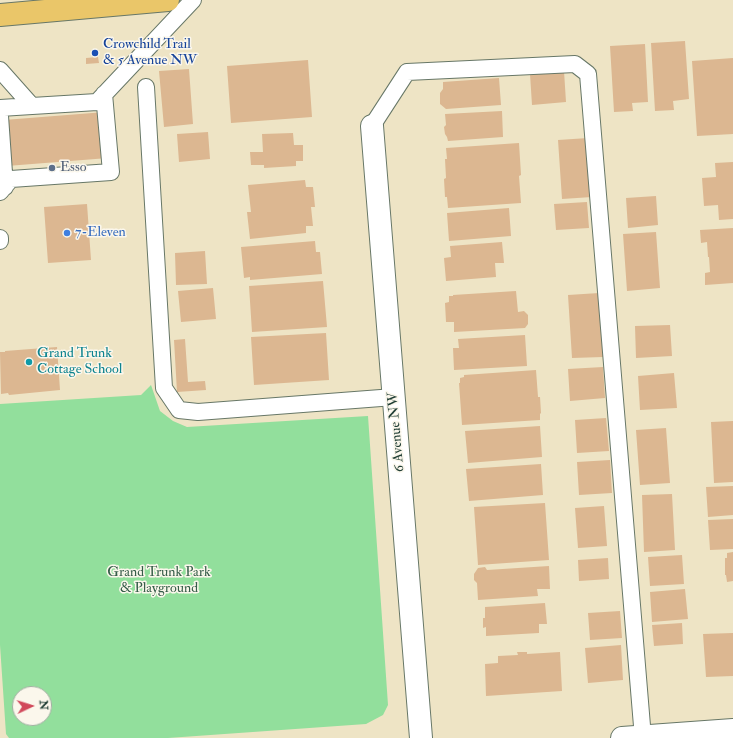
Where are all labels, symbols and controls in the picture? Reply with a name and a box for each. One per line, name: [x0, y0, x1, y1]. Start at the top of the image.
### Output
place label: Crowchild Trail & 5 Avenue NW: [103, 37, 197, 70]
marker: Crowchild Trail & 5 Avenue NW: [90, 48, 100, 58]
place label: Esso: [60, 160, 86, 176]
marker: Esso: [47, 163, 57, 173]
place label: 7-Eleven: [75, 225, 126, 241]
marker: 7-Eleven: [62, 228, 72, 238]
place label: Grand Trunk Cottage School: [37, 346, 122, 378]
marker: Grand Trunk Cottage School: [24, 357, 34, 367]
street label: 6 Avenue NW: [385, 391, 409, 473]
park label: Grand Trunk Park & Playground: [107, 565, 211, 598]
north arrow: [12, 686, 52, 726]
text: N: [37, 700, 50, 711]

